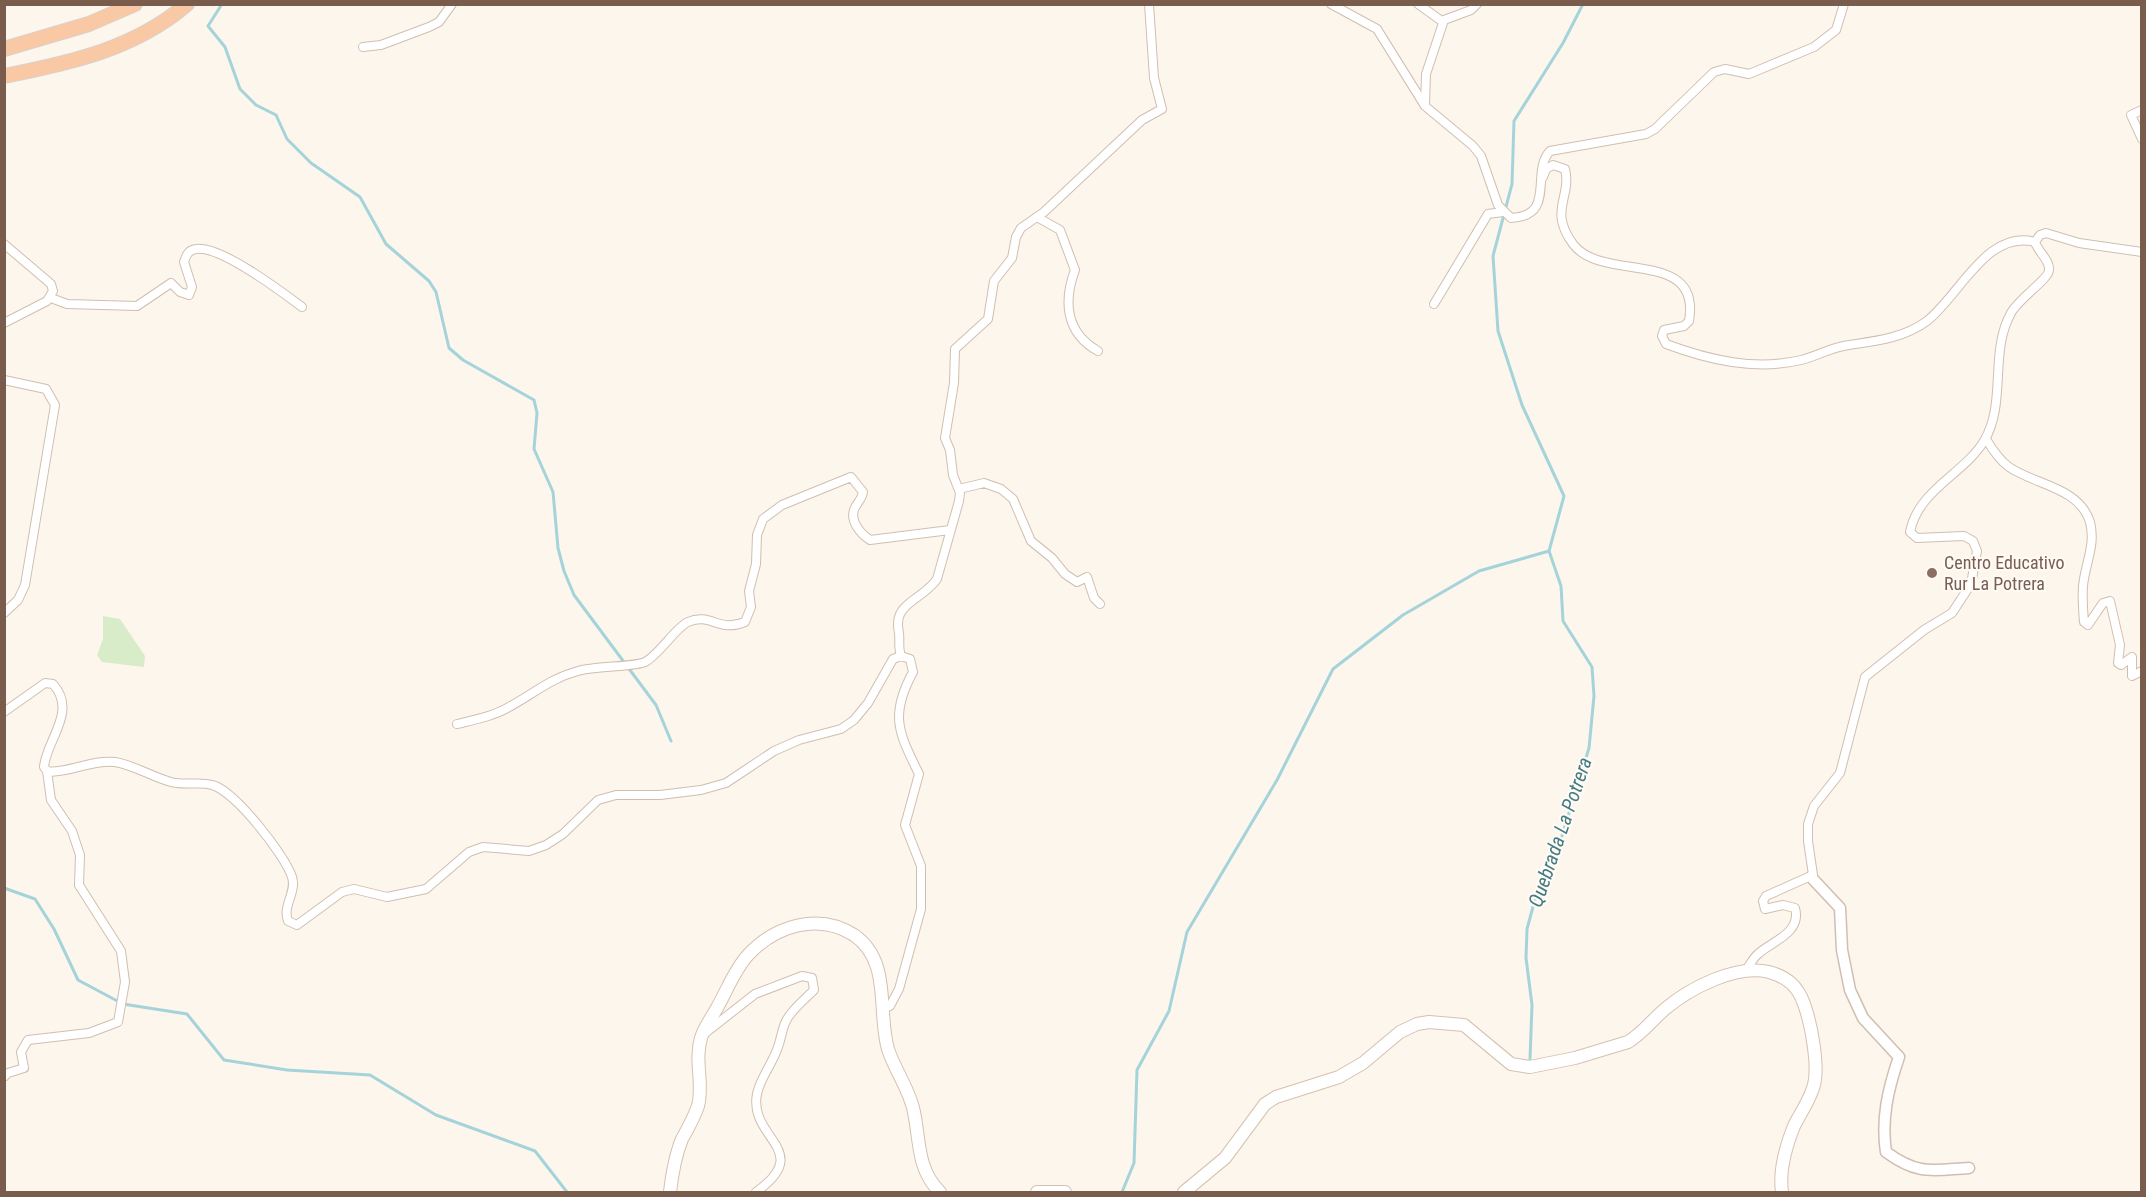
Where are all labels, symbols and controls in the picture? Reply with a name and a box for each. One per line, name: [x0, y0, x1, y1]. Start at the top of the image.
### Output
place label: Centro Educativo Rur La Potrera: [1944, 552, 2065, 594]
marker: Centro Educativo Rur La Potrera: [1925, 566, 1939, 580]
water label: Quebrada La Potrera: [1523, 754, 1597, 910]

